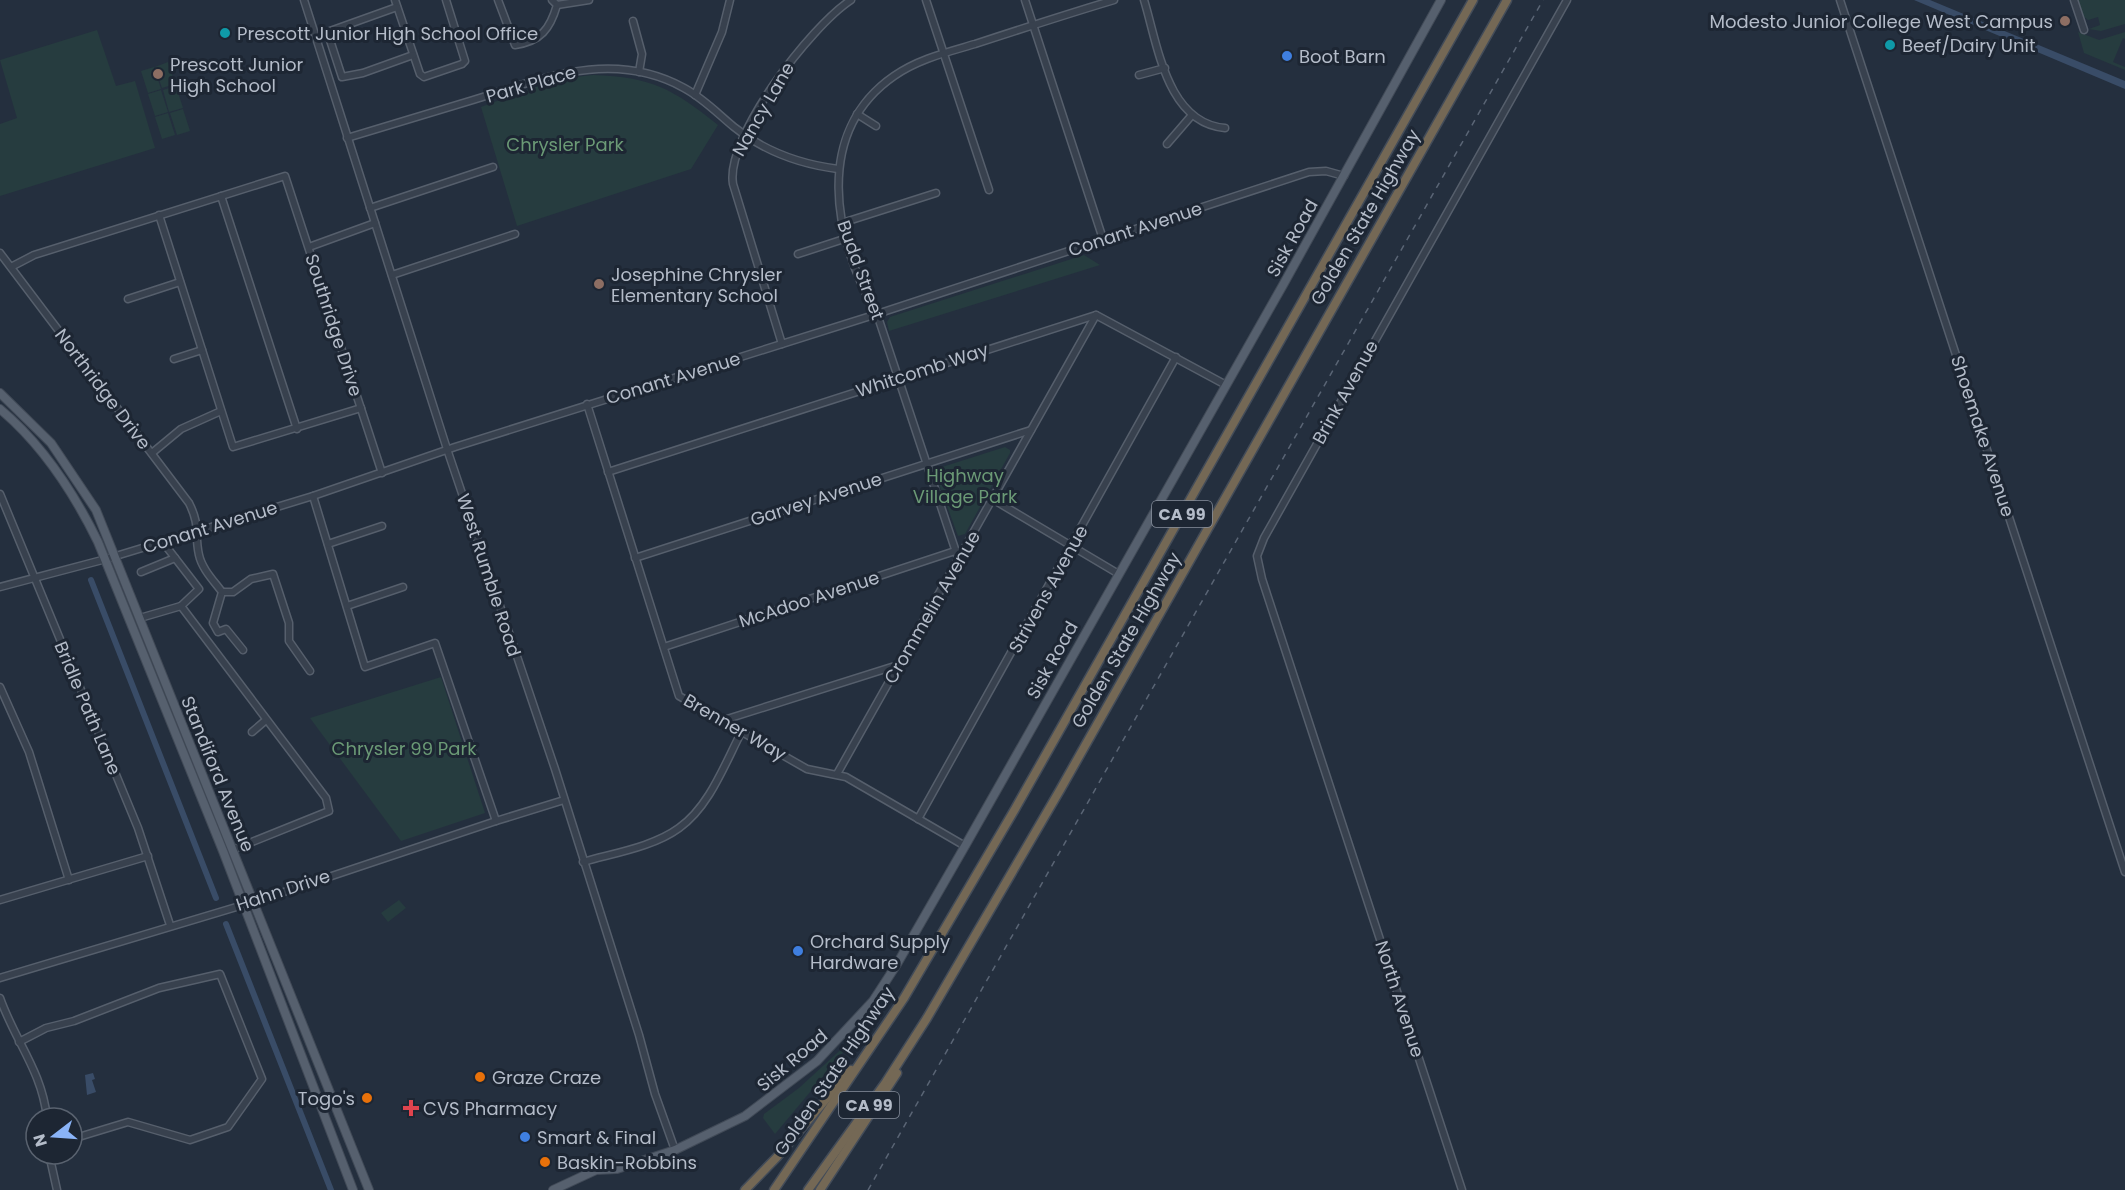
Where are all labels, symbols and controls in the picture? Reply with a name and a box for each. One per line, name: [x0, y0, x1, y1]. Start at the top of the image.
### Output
place label: Modesto Junior College West Campus: [1710, 9, 2053, 34]
marker: Modesto Junior College West Campus: [2058, 14, 2072, 28]
place label: Prescott Junior High School Office: [237, 21, 538, 46]
marker: Prescott Junior High School Office: [218, 26, 232, 40]
place label: Beef/Dairy Unit: [1902, 33, 2035, 58]
marker: Beef/Dairy Unit: [1883, 38, 1897, 52]
place label: Boot Barn: [1299, 44, 1386, 69]
marker: Boot Barn: [1280, 49, 1294, 63]
place label: Prescott Junior High School: [170, 52, 304, 98]
street label: Nancy Lane: [726, 57, 800, 161]
street label: Park Place: [483, 59, 579, 109]
marker: Prescott Junior High School: [151, 67, 165, 81]
street label: Golden State Highway: [1304, 125, 1426, 309]
park label: Chrysler Park: [506, 132, 624, 157]
street label: Sisk Road: [1260, 195, 1324, 281]
street label: Conant Avenue: [1065, 196, 1205, 262]
street label: Budd Street: [831, 217, 891, 323]
street label: Southridge Drive: [299, 251, 369, 399]
place label: Josephine Chrysler Elementary School: [611, 262, 782, 308]
marker: Josephine Chrysler Elementary School: [592, 277, 606, 291]
street label: Northridge Drive: [49, 323, 157, 455]
street label: Brink Avenue: [1306, 335, 1384, 449]
street label: Whitcomb Way: [853, 337, 991, 403]
street label: Conant Avenue: [603, 346, 743, 410]
street label: Shoemake Avenue: [1945, 352, 2021, 520]
park label: Highway Village Park: [913, 463, 1018, 509]
street label: Garvey Avenue: [747, 466, 885, 532]
street label: West Rumble Road: [451, 490, 527, 660]
street label: Conant Avenue: [140, 495, 280, 559]
road number: CA 99: [1152, 501, 1212, 527]
street label: Strivens Avenue: [1002, 520, 1094, 658]
street label: Crommelin Avenue: [878, 526, 986, 688]
street label: Golden State Highway: [1065, 548, 1187, 732]
street label: McAdoo Avenue: [736, 565, 882, 633]
street label: Sisk Road: [1020, 617, 1084, 703]
street label: Bridle Path Lane: [49, 637, 127, 779]
street label: Brenner Way: [679, 688, 791, 766]
street label: Standiford Avenue: [175, 692, 261, 856]
park label: Chrysler 99 Park: [332, 736, 477, 761]
street label: Hahn Drive: [233, 863, 333, 917]
place label: Orchard Supply Hardware: [810, 929, 950, 975]
street label: North Avenue: [1369, 937, 1431, 1061]
marker: Orchard Supply Hardware: [791, 944, 805, 958]
street label: Golden State Highway: [768, 982, 900, 1160]
street label: Sisk Road: [751, 1023, 833, 1097]
place label: Graze Craze: [492, 1065, 601, 1090]
marker: Graze Craze: [473, 1070, 487, 1084]
place label: Togo's: [298, 1086, 355, 1111]
marker: Togo's: [360, 1091, 374, 1105]
road number: CA 99: [839, 1092, 899, 1118]
place label: CVS Pharmacy: [423, 1096, 557, 1121]
marker: CVS Pharmacy: [404, 1101, 418, 1115]
north arrow: [24, 1106, 84, 1166]
place label: Smart & Final: [537, 1125, 656, 1150]
marker: Smart & Final: [518, 1130, 532, 1144]
text: N: [27, 1131, 53, 1149]
place label: Baskin-Robbins: [557, 1150, 697, 1175]
marker: Baskin-Robbins: [538, 1155, 552, 1169]

